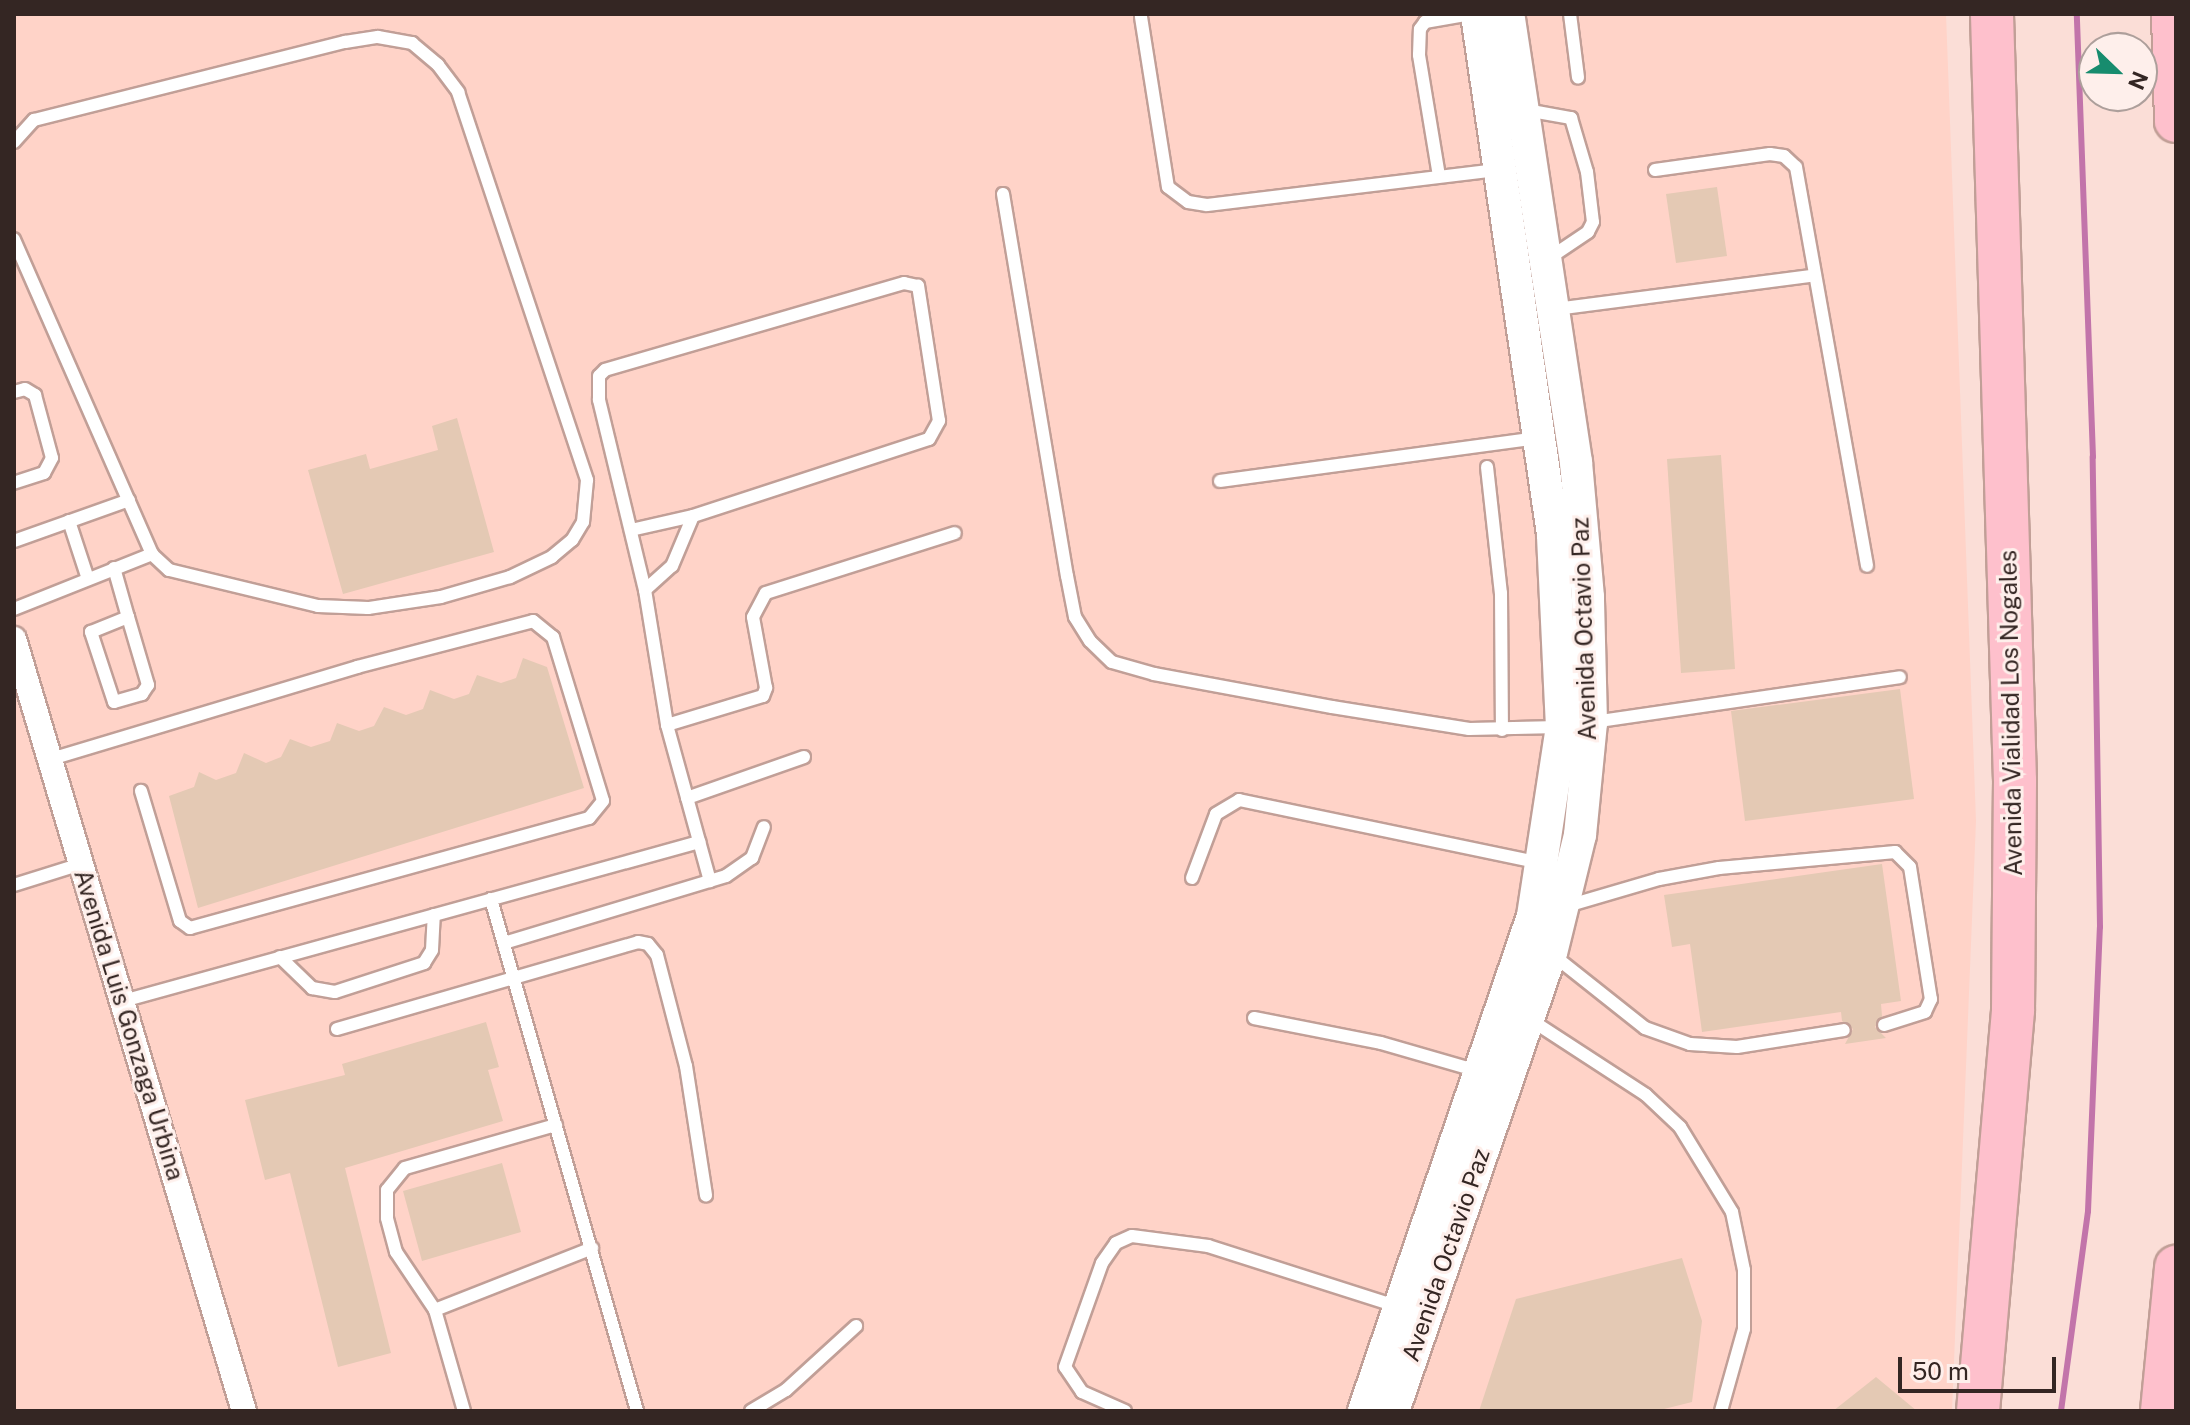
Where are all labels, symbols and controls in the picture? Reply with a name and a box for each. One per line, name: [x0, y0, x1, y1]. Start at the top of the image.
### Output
north arrow: [2078, 32, 2158, 112]
text: N: [2123, 68, 2154, 94]
street label: Avenida Octavio Paz: [1566, 517, 1602, 741]
street label: Avenida Vialidad Los Nogales: [1994, 549, 2028, 877]
street label: Avenida Luis Gonzaga Urbina: [68, 866, 190, 1184]
street label: Avenida Octavio Paz: [1396, 1145, 1496, 1365]
scale bar: [1902, 1341, 2060, 1391]
text: 50 m: [1912, 1357, 1969, 1385]

